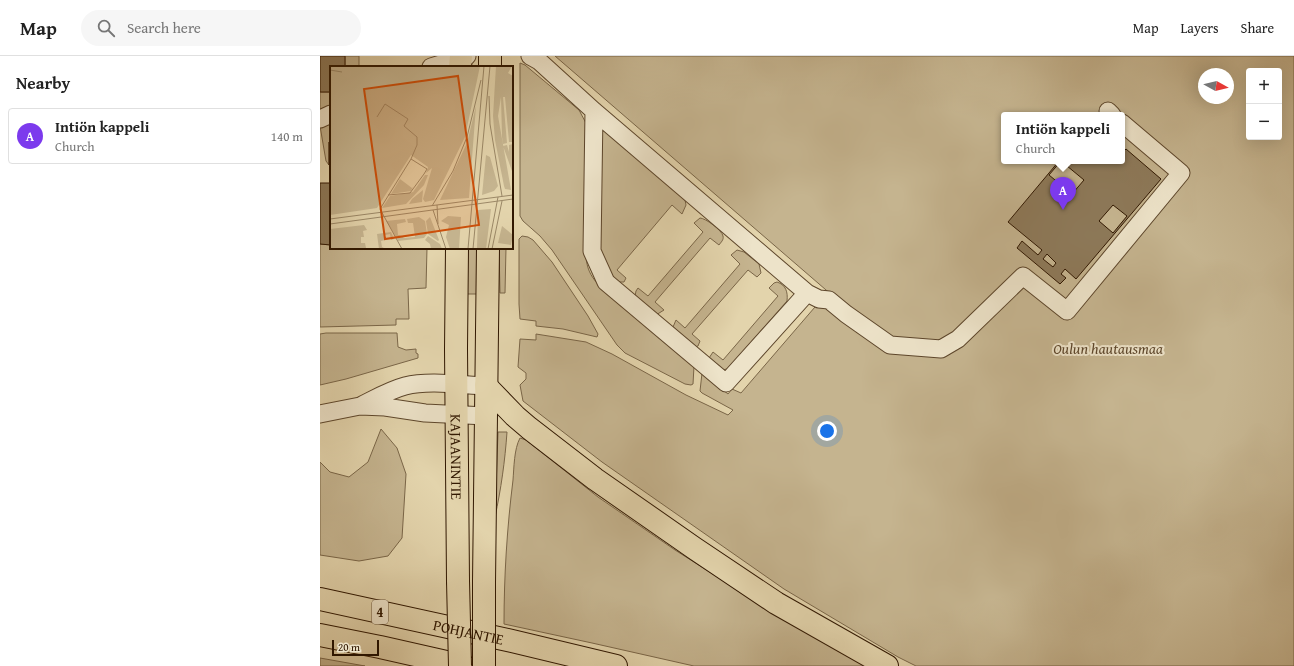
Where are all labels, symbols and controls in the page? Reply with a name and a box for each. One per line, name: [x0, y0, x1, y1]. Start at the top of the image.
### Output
search box: [81, 10, 361, 46]
text: Map: [20, 14, 57, 42]
icon: search: [95, 17, 117, 39]
text: Search here: [127, 17, 201, 38]
text: Map: [1133, 18, 1159, 38]
text: Layers: [1181, 18, 1219, 38]
text: Share: [1241, 18, 1274, 38]
inset map: [330, 66, 513, 249]
north arrow: [1198, 68, 1234, 104]
map controls: [1246, 68, 1282, 140]
button: +: [1246, 68, 1282, 104]
text: Nearby: [16, 70, 70, 95]
button: −: [1246, 104, 1282, 140]
popup: [1001, 112, 1125, 164]
text: Intiön kappeli: [55, 116, 149, 137]
text: Intiön kappeli: [1016, 118, 1110, 139]
text: A: [26, 127, 34, 146]
text: 140 m: [271, 127, 303, 146]
text: Church: [55, 137, 94, 156]
text: Church: [1016, 139, 1055, 158]
pin: A: [1050, 177, 1076, 210]
park label: Oulun hautausmaa: [1053, 338, 1163, 359]
street label: KAJAANINTIE: [446, 414, 468, 500]
your location: [817, 421, 837, 441]
road number: 4: [372, 600, 388, 624]
street label: POHJANTIE: [431, 614, 506, 649]
scale bar: [332, 638, 379, 657]
text: 20 m: [338, 639, 360, 655]

